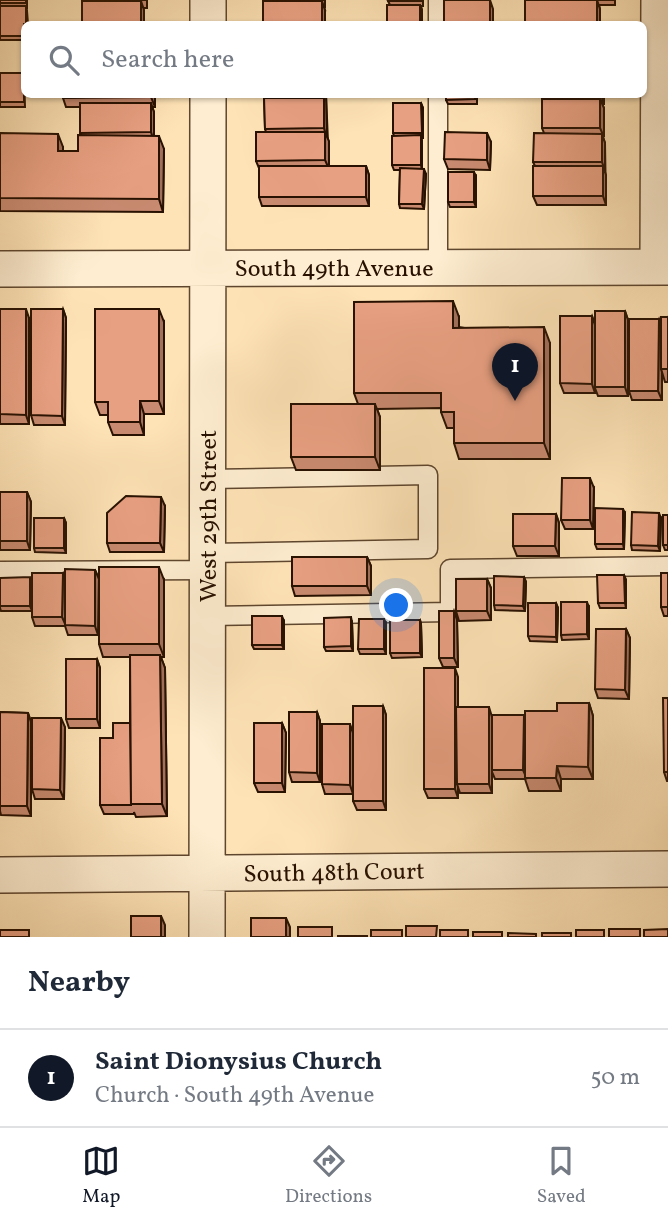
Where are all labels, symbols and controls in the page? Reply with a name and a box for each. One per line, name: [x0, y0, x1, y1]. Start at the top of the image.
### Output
search box: [21, 21, 647, 98]
icon: search: [45, 41, 83, 79]
text: Search here: [101, 42, 234, 78]
street label: South 49th Avenue: [234, 253, 434, 287]
pin: 1: [492, 343, 538, 401]
street label: West 29th Street: [193, 430, 227, 602]
your location: [379, 588, 413, 622]
street label: South 48th Court: [243, 855, 425, 893]
text: Nearby: [28, 962, 130, 1004]
text: Saint Dionysius Church: [95, 1044, 382, 1080]
text: 1: [46, 1062, 56, 1094]
text: 50 m: [591, 1062, 640, 1094]
text: Church · South 49th Avenue: [95, 1080, 374, 1112]
tab: Map: [82, 1142, 120, 1210]
tab: Directions: [285, 1142, 372, 1210]
tab: Saved: [537, 1142, 586, 1210]

